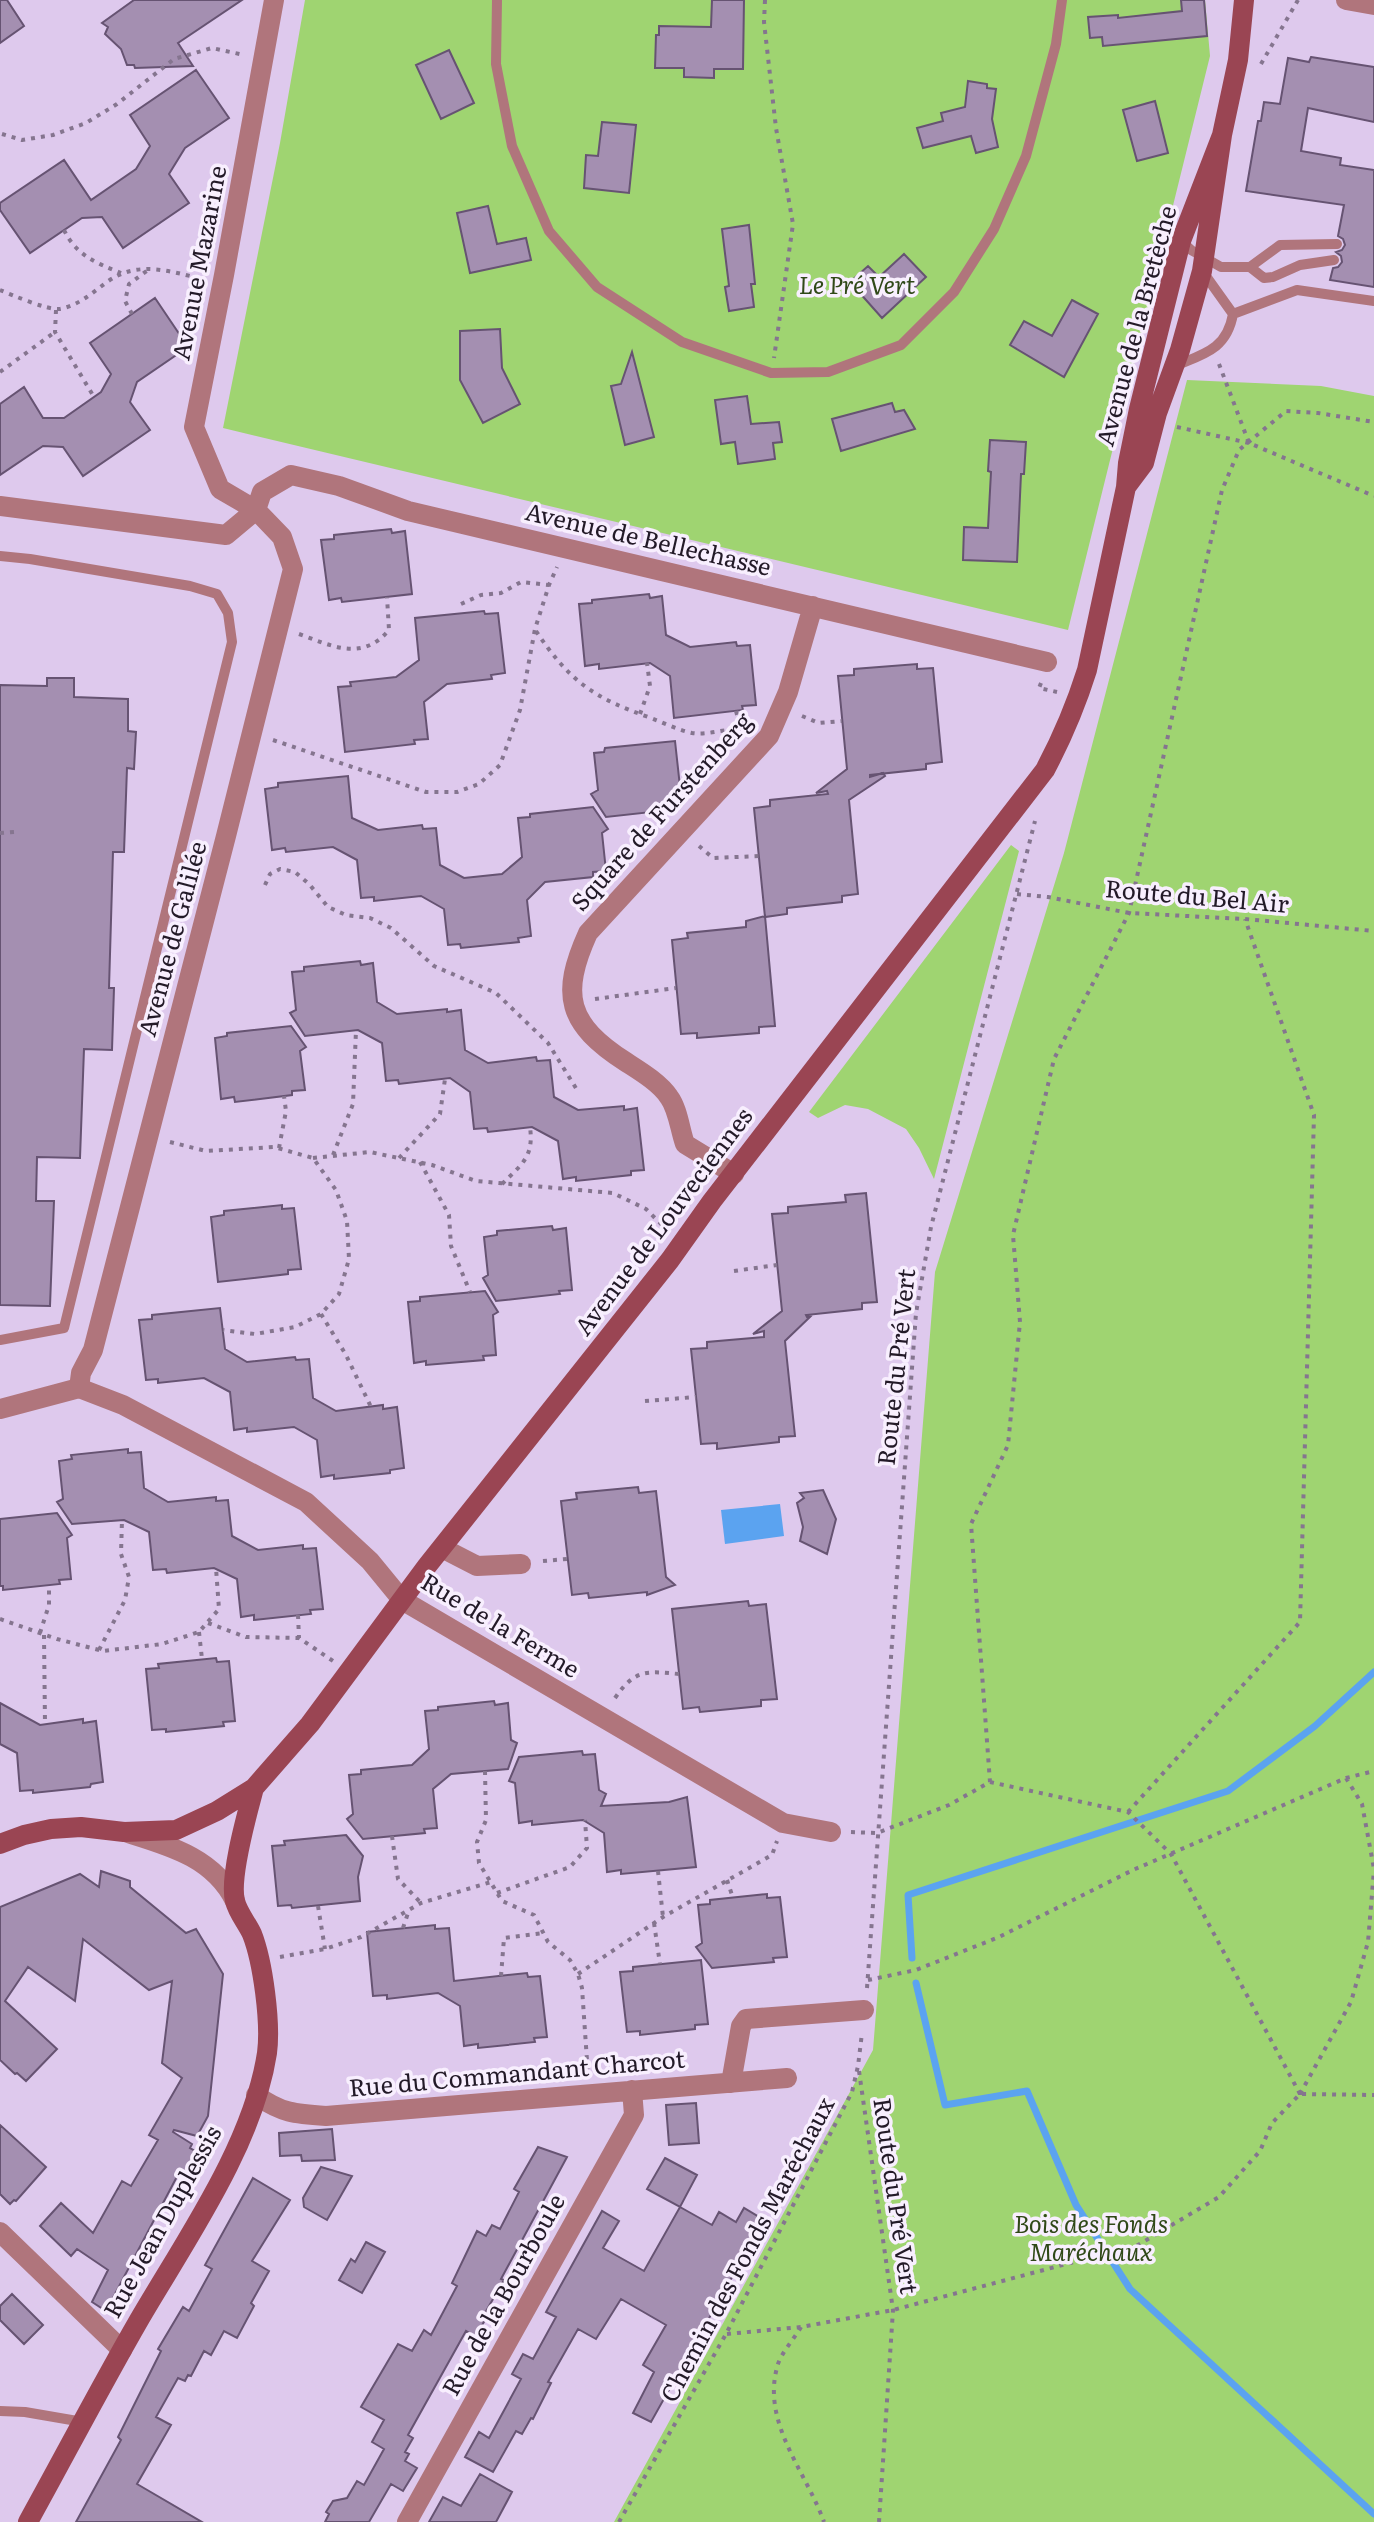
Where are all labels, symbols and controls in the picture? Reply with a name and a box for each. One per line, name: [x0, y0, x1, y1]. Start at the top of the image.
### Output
street label: Avenue Mazarine: [162, 162, 234, 363]
street label: Avenue de la Bretèche: [1086, 201, 1184, 449]
park label: Le Pré Vert: [799, 266, 916, 301]
street label: Avenue de Bellechasse: [522, 492, 775, 583]
street label: Square de Furstenberg: [561, 703, 759, 917]
street label: Avenue de Galilée: [128, 837, 213, 1040]
street label: Route du Bel Air: [1104, 869, 1291, 920]
street label: Avenue de Louveciennes: [565, 1099, 759, 1342]
street label: Route du Pré Vert: [867, 1266, 922, 1467]
street label: Rue de la Ferme: [415, 1563, 587, 1685]
street label: Rue du Commandant Charcot: [347, 2039, 686, 2104]
street label: Chemin des Fonds Maréchaux: [650, 2090, 841, 2408]
street label: Route du Pré Vert: [866, 2095, 929, 2296]
street label: Rue Jean Duplessis: [93, 2118, 228, 2324]
street label: Rue de la Bourboule: [432, 2186, 572, 2401]
park label: Bois des Fonds Maréchaux: [1014, 2205, 1168, 2268]

